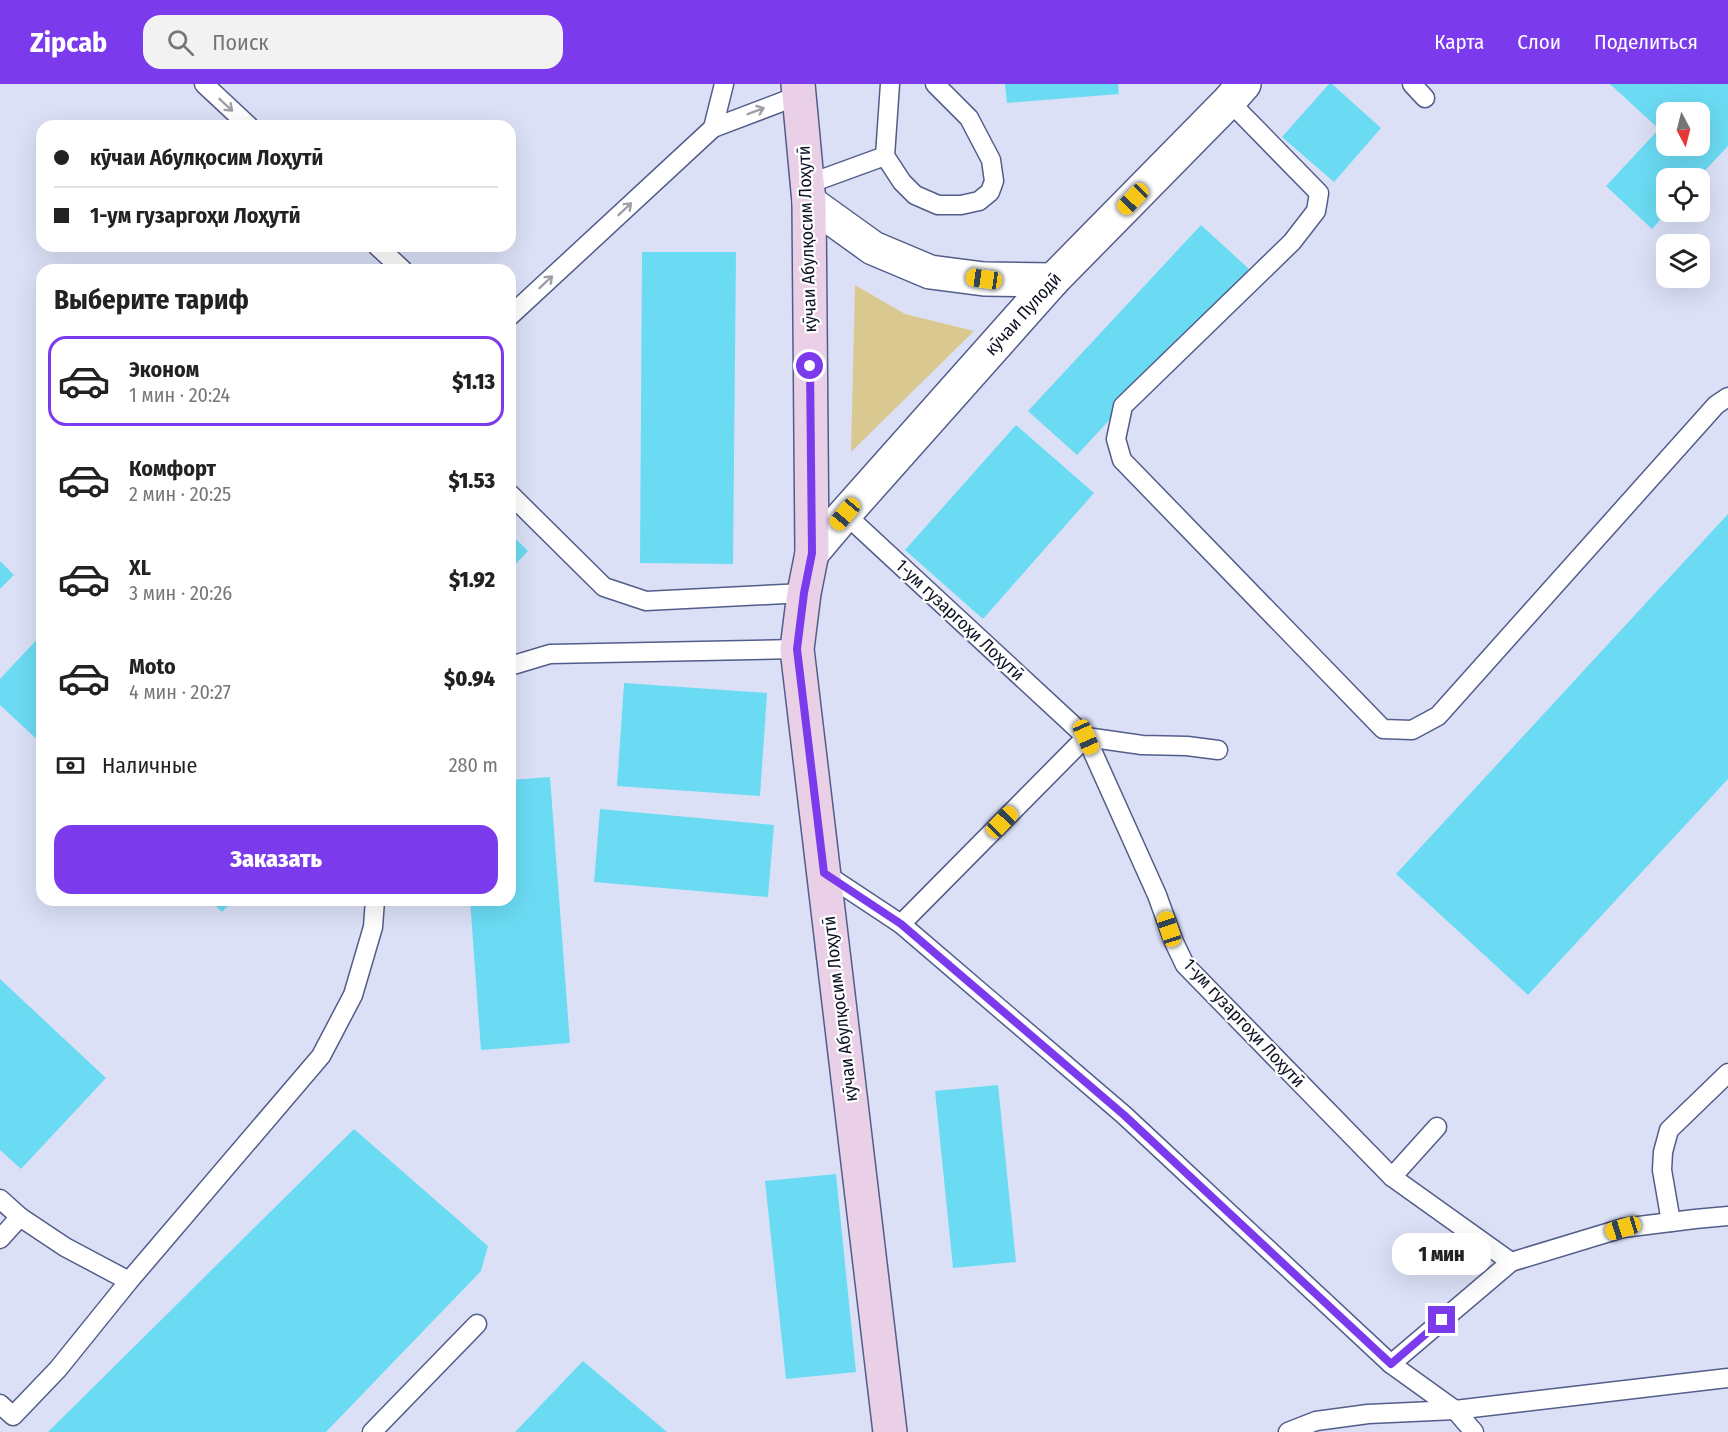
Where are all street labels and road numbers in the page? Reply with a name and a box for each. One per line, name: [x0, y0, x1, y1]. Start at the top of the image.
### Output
street label: кӯчаи Абулқосим Лоҳутӣ: [793, 145, 821, 333]
street label: кӯчаи Пулодӣ: [980, 268, 1066, 360]
street label: 1-ум гузаргоҳи Лоҳутӣ: [891, 555, 1029, 685]
street label: кӯчаи Абулқосим Лоҳутӣ: [818, 915, 862, 1103]
street label: 1-ум гузаргоҳи Лоҳутӣ: [1179, 954, 1309, 1092]

